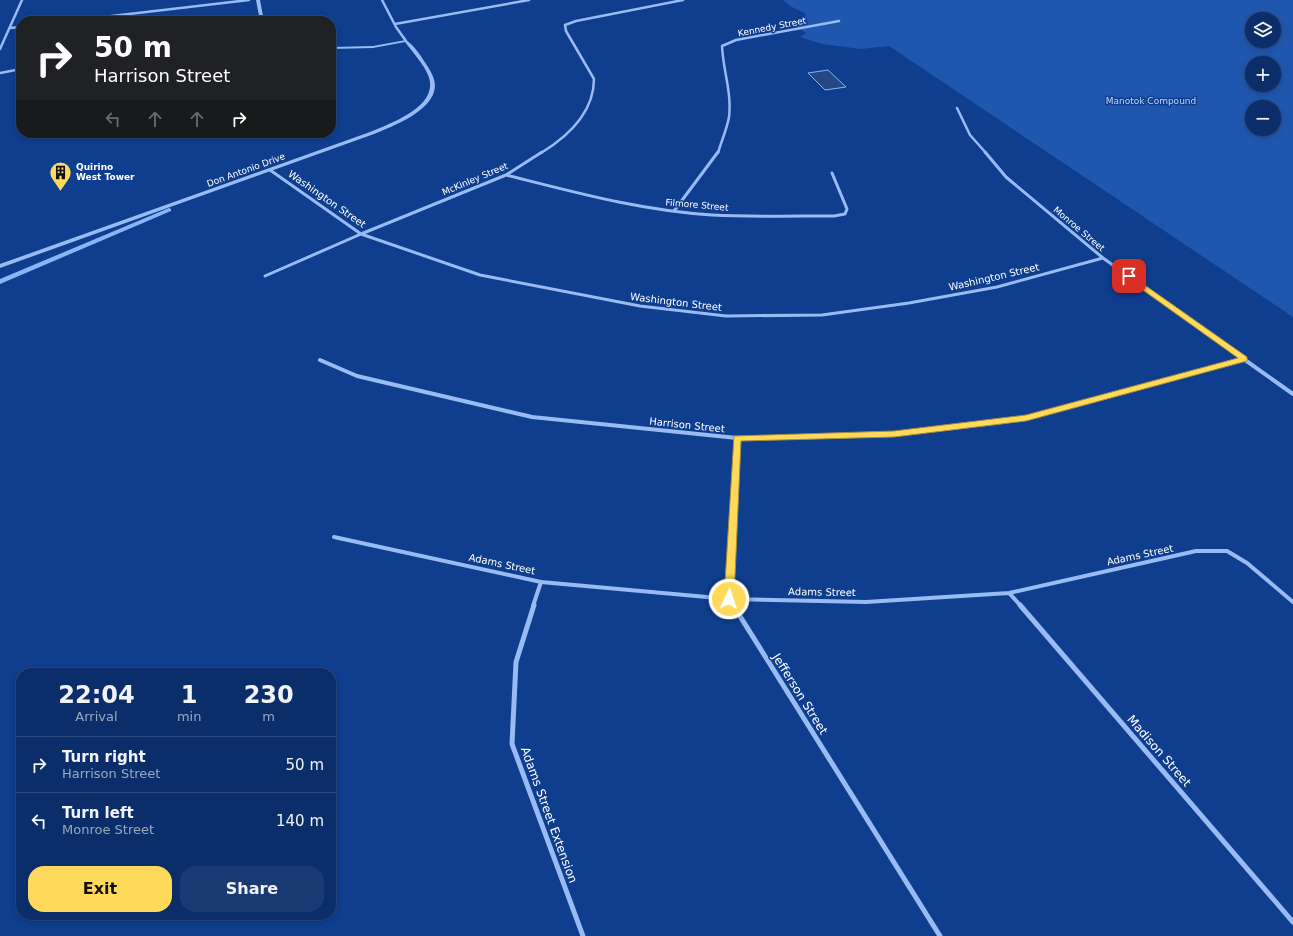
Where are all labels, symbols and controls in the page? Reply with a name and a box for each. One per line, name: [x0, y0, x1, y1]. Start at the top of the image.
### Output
map controls: [1245, 12, 1281, 136]
button: layers: [1245, 12, 1281, 48]
street label: Kennedy Street: [737, 15, 807, 39]
text: 50 m: [94, 31, 172, 64]
icon: right: [28, 32, 80, 84]
button: +: [1245, 56, 1281, 92]
text: Harrison Street: [94, 65, 230, 86]
park label: Manotok Compound: [1106, 96, 1196, 106]
button: −: [1245, 100, 1281, 136]
icon: left: [102, 108, 124, 130]
icon: ahead: [144, 108, 166, 130]
icon: ahead: [186, 108, 208, 130]
icon: right: [228, 108, 250, 130]
street label: Don Antonio Drive: [206, 151, 287, 189]
building icon: Quirino West Tower: [47, 159, 73, 192]
street label: McKinley Street: [441, 160, 510, 197]
place label: Quirino West Tower: [76, 162, 135, 182]
street label: Washington Street: [286, 168, 368, 230]
street label: Filmore Street: [665, 197, 729, 213]
street label: Monroe Street: [1051, 205, 1107, 254]
pin: [1112, 259, 1146, 293]
street label: Washington Street: [948, 261, 1040, 293]
icon: arrive: [1118, 265, 1140, 287]
street label: Washington Street: [630, 291, 723, 313]
street label: Harrison Street: [649, 416, 725, 434]
street label: Adams Street: [1106, 543, 1174, 567]
street label: Adams Street: [468, 552, 536, 576]
position arrow: [708, 578, 750, 620]
street label: Adams Street: [788, 586, 856, 598]
street label: Jefferson Street: [769, 650, 831, 737]
text: 22:04: [58, 681, 135, 709]
text: 1: [181, 681, 197, 709]
text: 230: [244, 681, 294, 709]
text: Arrival: [75, 709, 118, 724]
text: min: [177, 709, 201, 724]
text: m: [262, 709, 275, 724]
street label: Madison Street: [1124, 712, 1194, 790]
street label: Adams Street Extension: [518, 745, 580, 885]
text: Turn right: [62, 748, 146, 766]
icon: right: [28, 754, 50, 776]
text: 50 m: [286, 756, 324, 774]
text: Harrison Street: [62, 766, 160, 781]
text: Turn left: [62, 804, 134, 822]
icon: left: [28, 810, 50, 832]
text: 140 m: [276, 812, 324, 830]
text: Monroe Street: [62, 822, 154, 837]
button: Exit: [28, 866, 172, 912]
button: Share: [180, 866, 324, 912]

